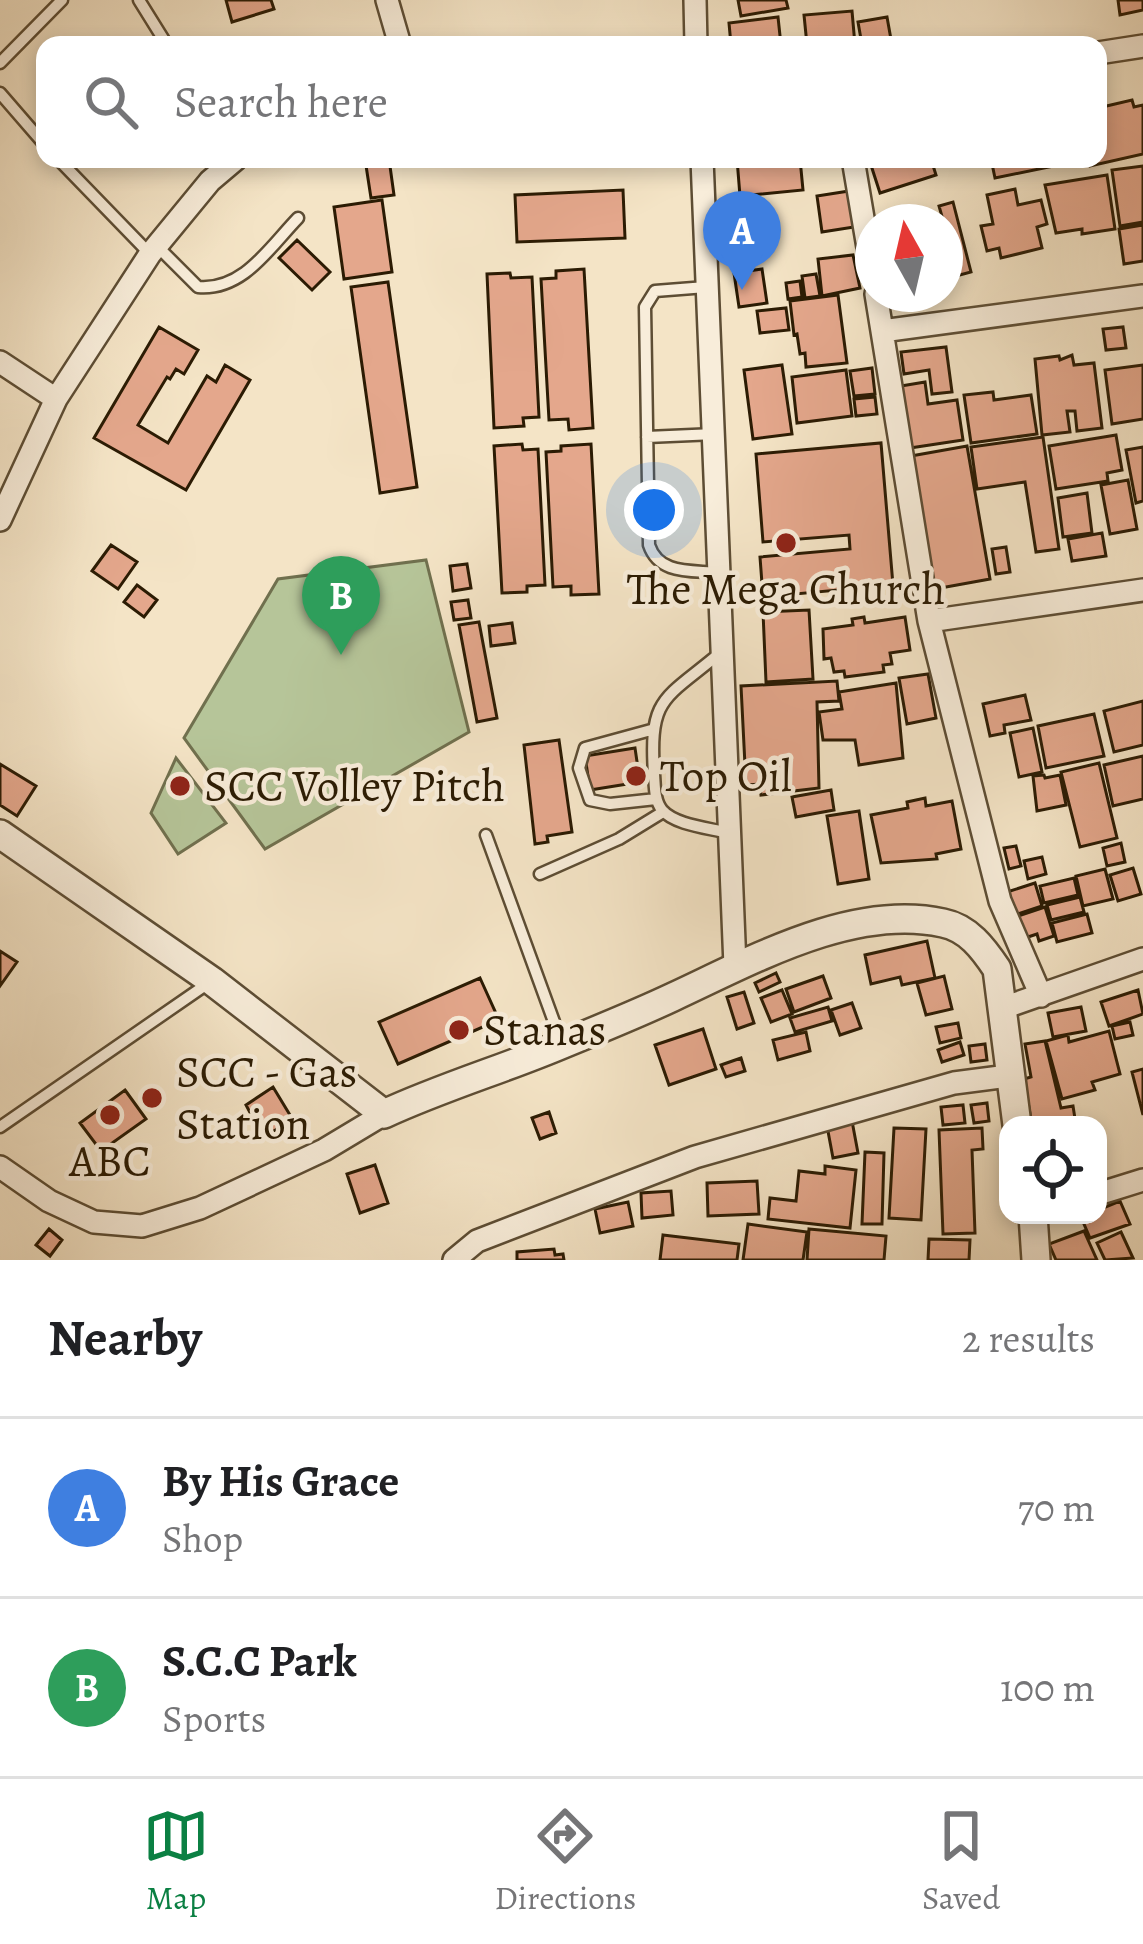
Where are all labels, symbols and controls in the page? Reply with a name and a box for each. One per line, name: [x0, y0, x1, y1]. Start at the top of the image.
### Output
search box: [36, 36, 1107, 168]
icon: search: [78, 69, 144, 135]
text: Search here: [174, 71, 388, 133]
pin: A: [703, 191, 781, 290]
north arrow: [855, 204, 963, 312]
your location: [624, 480, 684, 540]
marker: The Mega Church: [773, 530, 799, 556]
pin: B: [302, 556, 380, 655]
place label: The Mega Church: [627, 558, 945, 620]
place label: Top Oil: [660, 745, 792, 807]
place label: SCC Volley Pitch: [204, 755, 505, 817]
marker: Top Oil: [623, 763, 649, 789]
marker: SCC Volley Pitch: [167, 773, 193, 799]
place label: Stanas: [483, 999, 606, 1061]
marker: Stanas: [446, 1017, 472, 1043]
place label: SCC - Gas Station: [176, 1041, 357, 1155]
marker: SCC - Gas Station: [139, 1085, 165, 1111]
marker: ABC: [97, 1102, 123, 1128]
map controls: [999, 1116, 1107, 1224]
button: locate: [999, 1116, 1107, 1224]
place label: ABC: [68, 1130, 151, 1192]
text: Nearby: [48, 1303, 202, 1373]
text: 2 results: [962, 1312, 1095, 1365]
text: By His Grace: [162, 1450, 399, 1512]
text: A: [75, 1481, 99, 1534]
text: 70 m: [1018, 1481, 1095, 1534]
text: Shop: [162, 1512, 243, 1565]
text: S.C.C Park: [162, 1630, 357, 1692]
text: B: [75, 1661, 99, 1714]
text: 100 m: [1000, 1661, 1095, 1714]
text: Sports: [162, 1692, 266, 1745]
tab: Map: [143, 1803, 209, 1920]
tab: Directions: [495, 1803, 636, 1920]
tab: Saved: [922, 1803, 1000, 1920]

